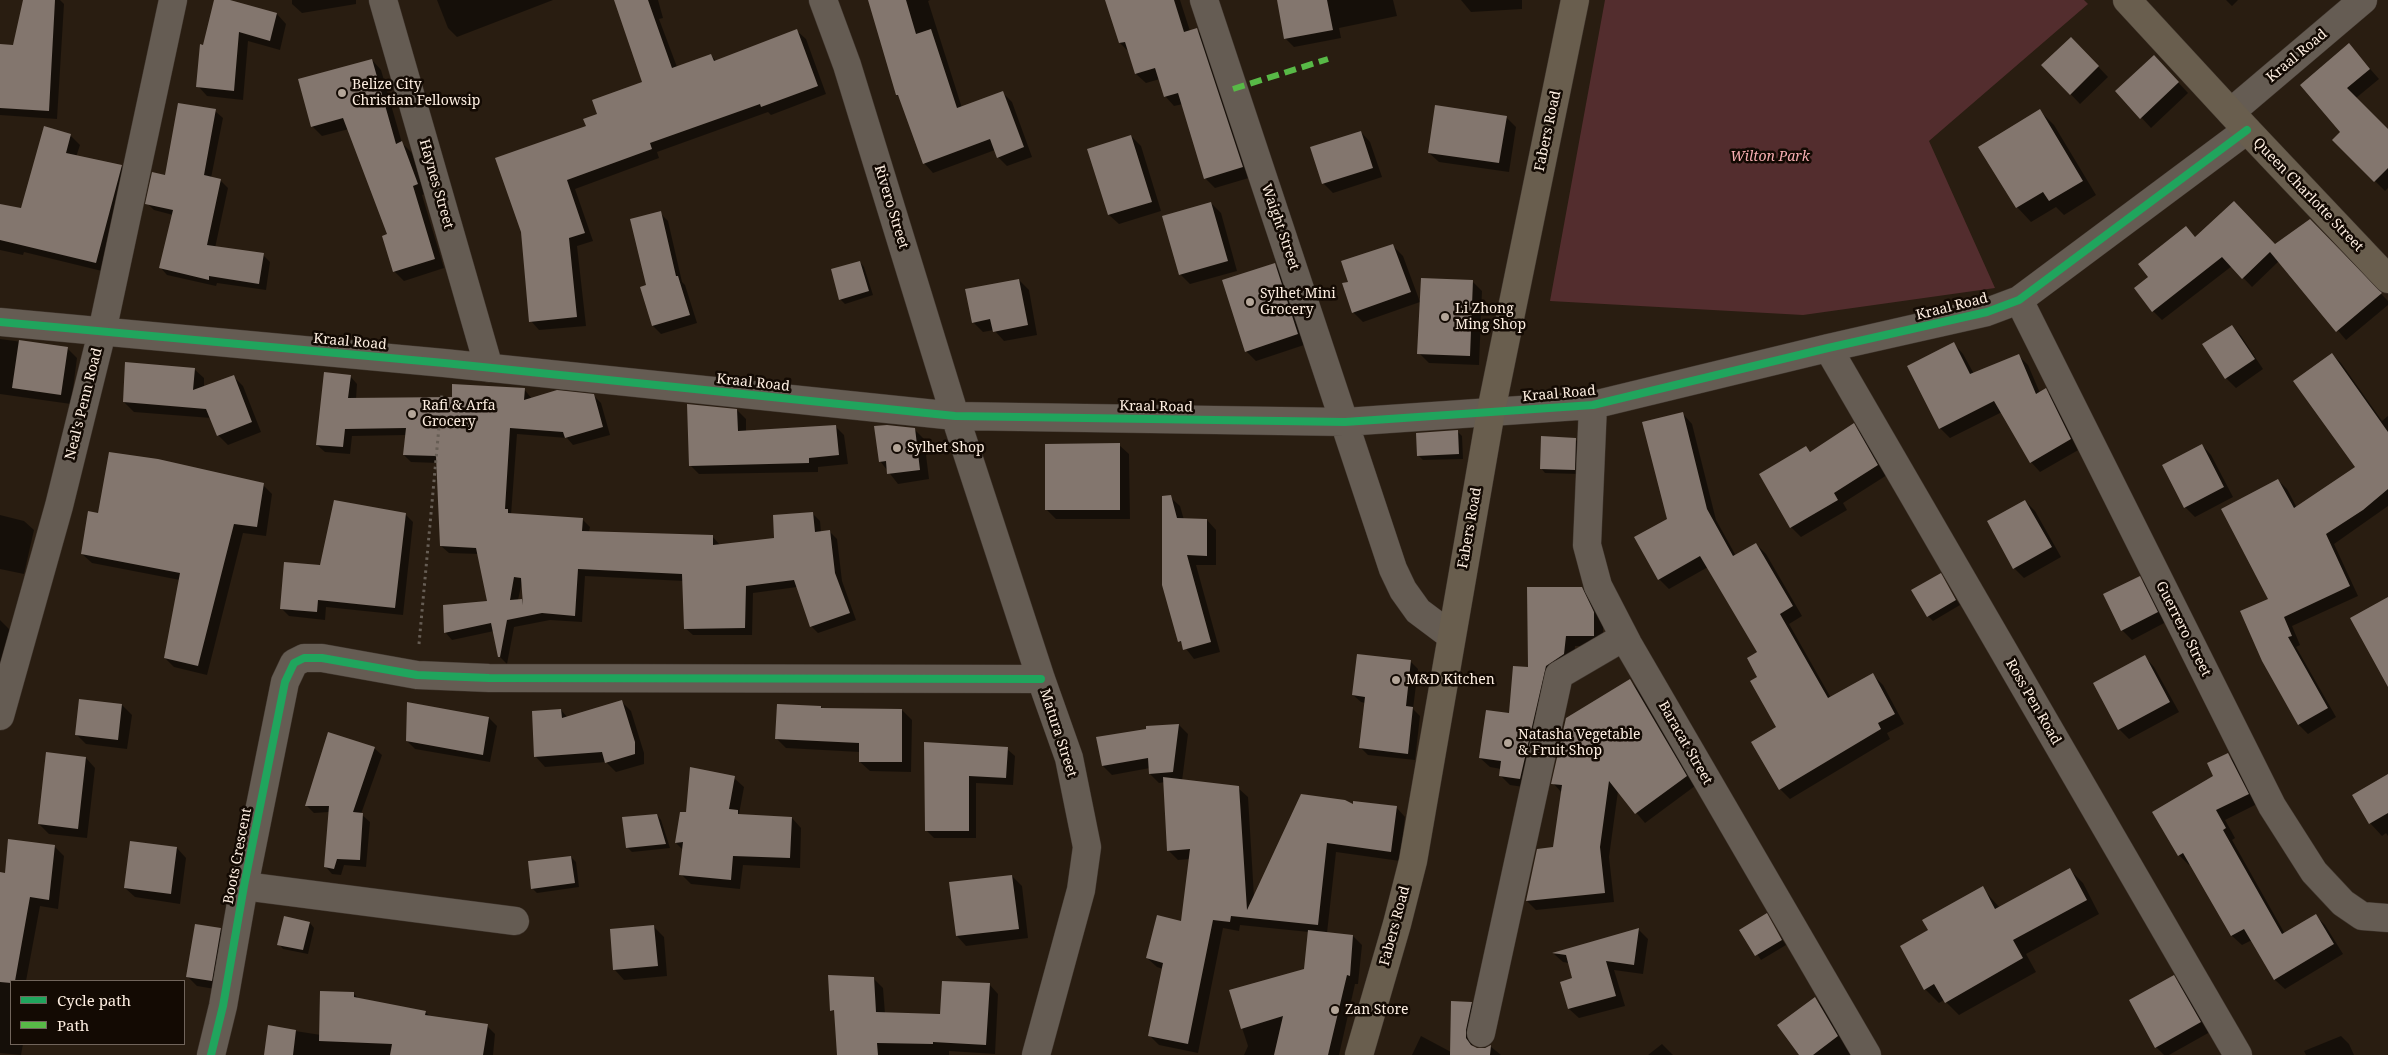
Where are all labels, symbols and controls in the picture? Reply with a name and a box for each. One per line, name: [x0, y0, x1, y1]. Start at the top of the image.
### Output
street label: Kraal Road: [2263, 26, 2331, 86]
place label: Belize City Christian Fellowsip: [352, 77, 480, 110]
marker: Belize City Christian Fellowsip: [336, 87, 348, 99]
street label: Fabers Road: [1531, 89, 1565, 173]
street label: Queen Charlotte Street: [2249, 135, 2367, 255]
street label: Haynes Street: [415, 137, 457, 231]
park label: Wilton Park: [1730, 149, 1810, 165]
street label: Rivero Street: [870, 163, 912, 251]
street label: Waight Street: [1257, 182, 1303, 272]
place label: Sylhet Mini Grocery: [1260, 286, 1336, 318]
street label: Kraal Road: [1914, 290, 1990, 324]
marker: Sylhet Mini Grocery: [1244, 296, 1256, 308]
place label: Li Zhong Ming Shop: [1455, 301, 1526, 334]
marker: Li Zhong Ming Shop: [1439, 311, 1451, 323]
street label: Kraal Road: [313, 330, 387, 354]
street label: Neal's Penn Road: [62, 346, 106, 462]
street label: Kraal Road: [716, 371, 790, 395]
street label: Kraal Road: [1522, 382, 1596, 406]
place label: Rafi & Arfa Grocery: [422, 398, 496, 431]
street label: Kraal Road: [1119, 398, 1193, 416]
marker: Rafi & Arfa Grocery: [406, 408, 418, 420]
place label: Sylhet Shop: [907, 440, 985, 456]
marker: Sylhet Shop: [891, 442, 903, 454]
street label: Fabers Road: [1455, 486, 1485, 570]
street label: Guerrero Street: [2152, 579, 2214, 679]
street label: Ross Pen Road: [2002, 656, 2064, 748]
place label: M&D Kitchen: [1406, 672, 1495, 688]
marker: M&D Kitchen: [1390, 674, 1402, 686]
street label: Matura Street: [1036, 687, 1080, 779]
street label: Baracat Street: [1654, 698, 1716, 788]
place label: Natasha Vegetable & Fruit Shop: [1518, 727, 1640, 760]
marker: Natasha Vegetable & Fruit Shop: [1502, 737, 1514, 749]
street label: Boots Crescent: [220, 807, 256, 905]
street label: Fabers Road: [1376, 884, 1414, 968]
legend: [10, 980, 185, 1045]
text: Cycle path: [57, 990, 131, 1010]
place label: Zan Store: [1345, 1002, 1409, 1018]
marker: Zan Store: [1329, 1004, 1341, 1016]
text: Path: [57, 1015, 89, 1035]

